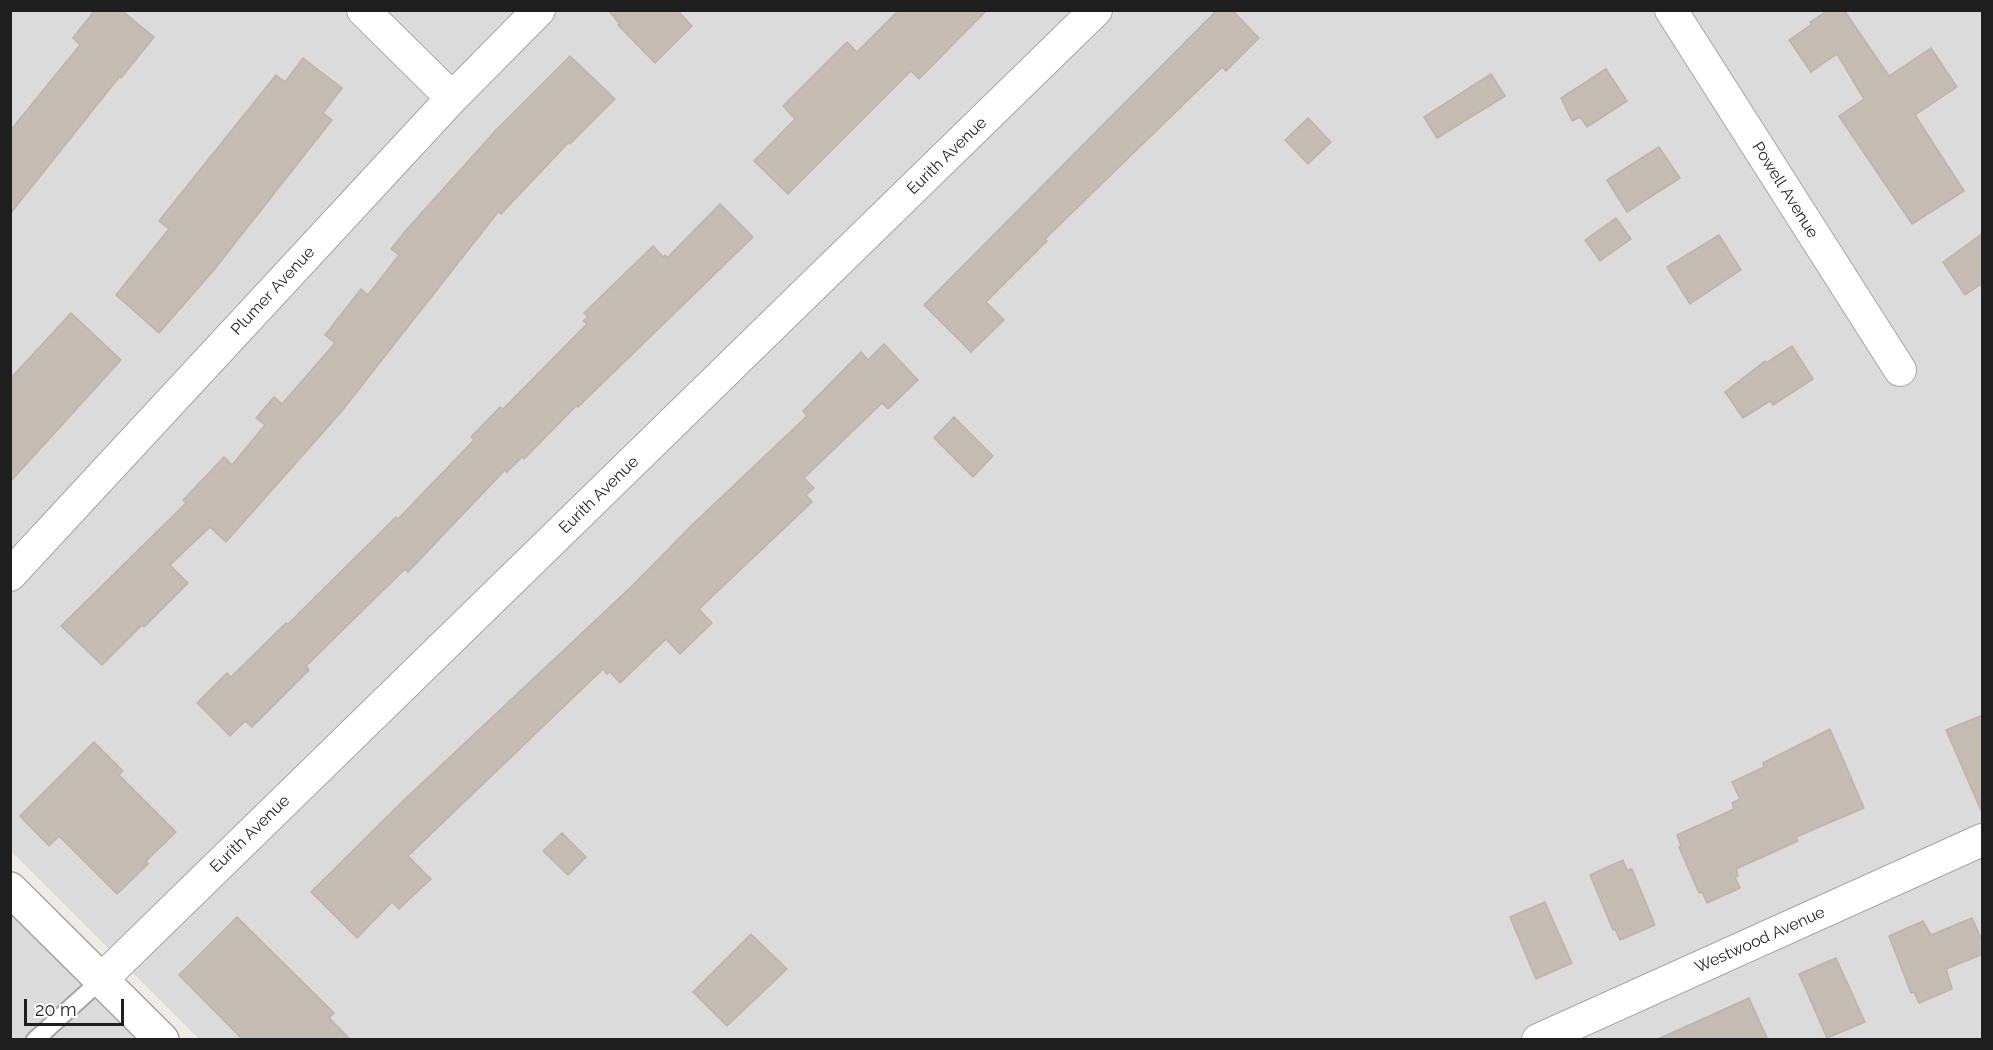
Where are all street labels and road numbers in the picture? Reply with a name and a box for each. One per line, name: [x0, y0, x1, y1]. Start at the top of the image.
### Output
street label: Eurith Avenue: [903, 113, 991, 199]
street label: Powell Avenue: [1748, 138, 1822, 242]
street label: Plumer Avenue: [227, 243, 319, 339]
street label: Eurith Avenue: [555, 452, 643, 538]
street label: Eurith Avenue: [206, 791, 294, 877]
street label: Westwood Avenue: [1692, 903, 1828, 977]

